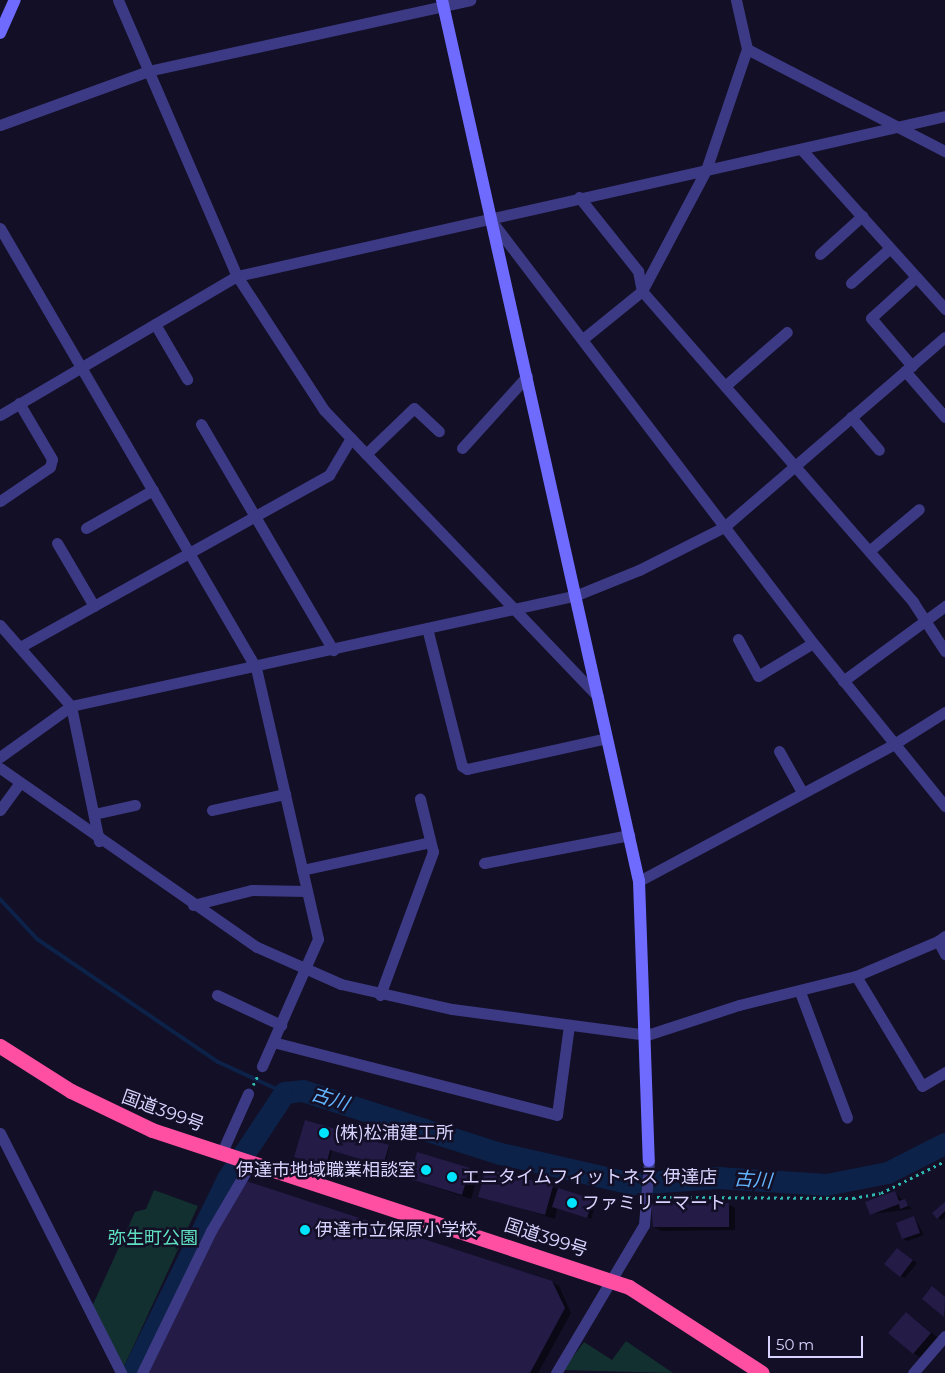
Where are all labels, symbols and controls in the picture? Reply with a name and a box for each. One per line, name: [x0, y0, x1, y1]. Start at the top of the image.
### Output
water label: 古川: [308, 1082, 352, 1116]
street label: 国道399号: [119, 1086, 207, 1136]
place label: (株)松浦建工所: [334, 1122, 454, 1144]
marker: (株)松浦建工所: [318, 1127, 330, 1139]
place label: 伊達市地域職業相談室: [236, 1159, 416, 1181]
marker: 伊達市地域職業相談室: [420, 1164, 432, 1176]
place label: エニタイムフィットネス 伊達店: [462, 1166, 719, 1188]
water label: 古川: [733, 1167, 773, 1193]
marker: エニタイムフィットネス 伊達店: [446, 1171, 458, 1183]
place label: ファミリーマート: [582, 1192, 726, 1214]
marker: ファミリーマート: [566, 1197, 578, 1209]
street label: 国道399号: [502, 1214, 590, 1262]
place label: 伊達市立保原小学校: [315, 1219, 477, 1241]
marker: 伊達市立保原小学校: [299, 1224, 311, 1236]
park label: 弥生町公園: [108, 1227, 198, 1249]
scale bar: [770, 1326, 865, 1358]
text: 50 m: [776, 1335, 814, 1354]

